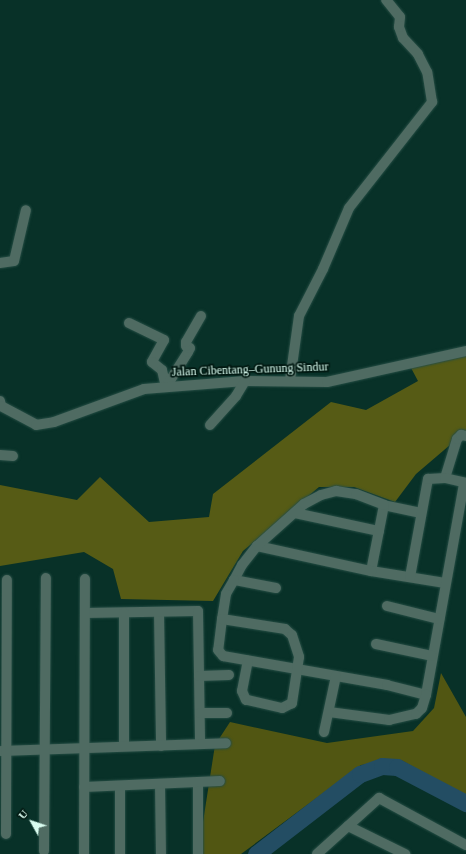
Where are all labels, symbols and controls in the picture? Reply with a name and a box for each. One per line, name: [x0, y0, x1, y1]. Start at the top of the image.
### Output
street label: Jalan Cibentang–Gunung Sindur: [171, 360, 329, 380]
north arrow: [12, 802, 52, 842]
text: U: [16, 807, 30, 821]

